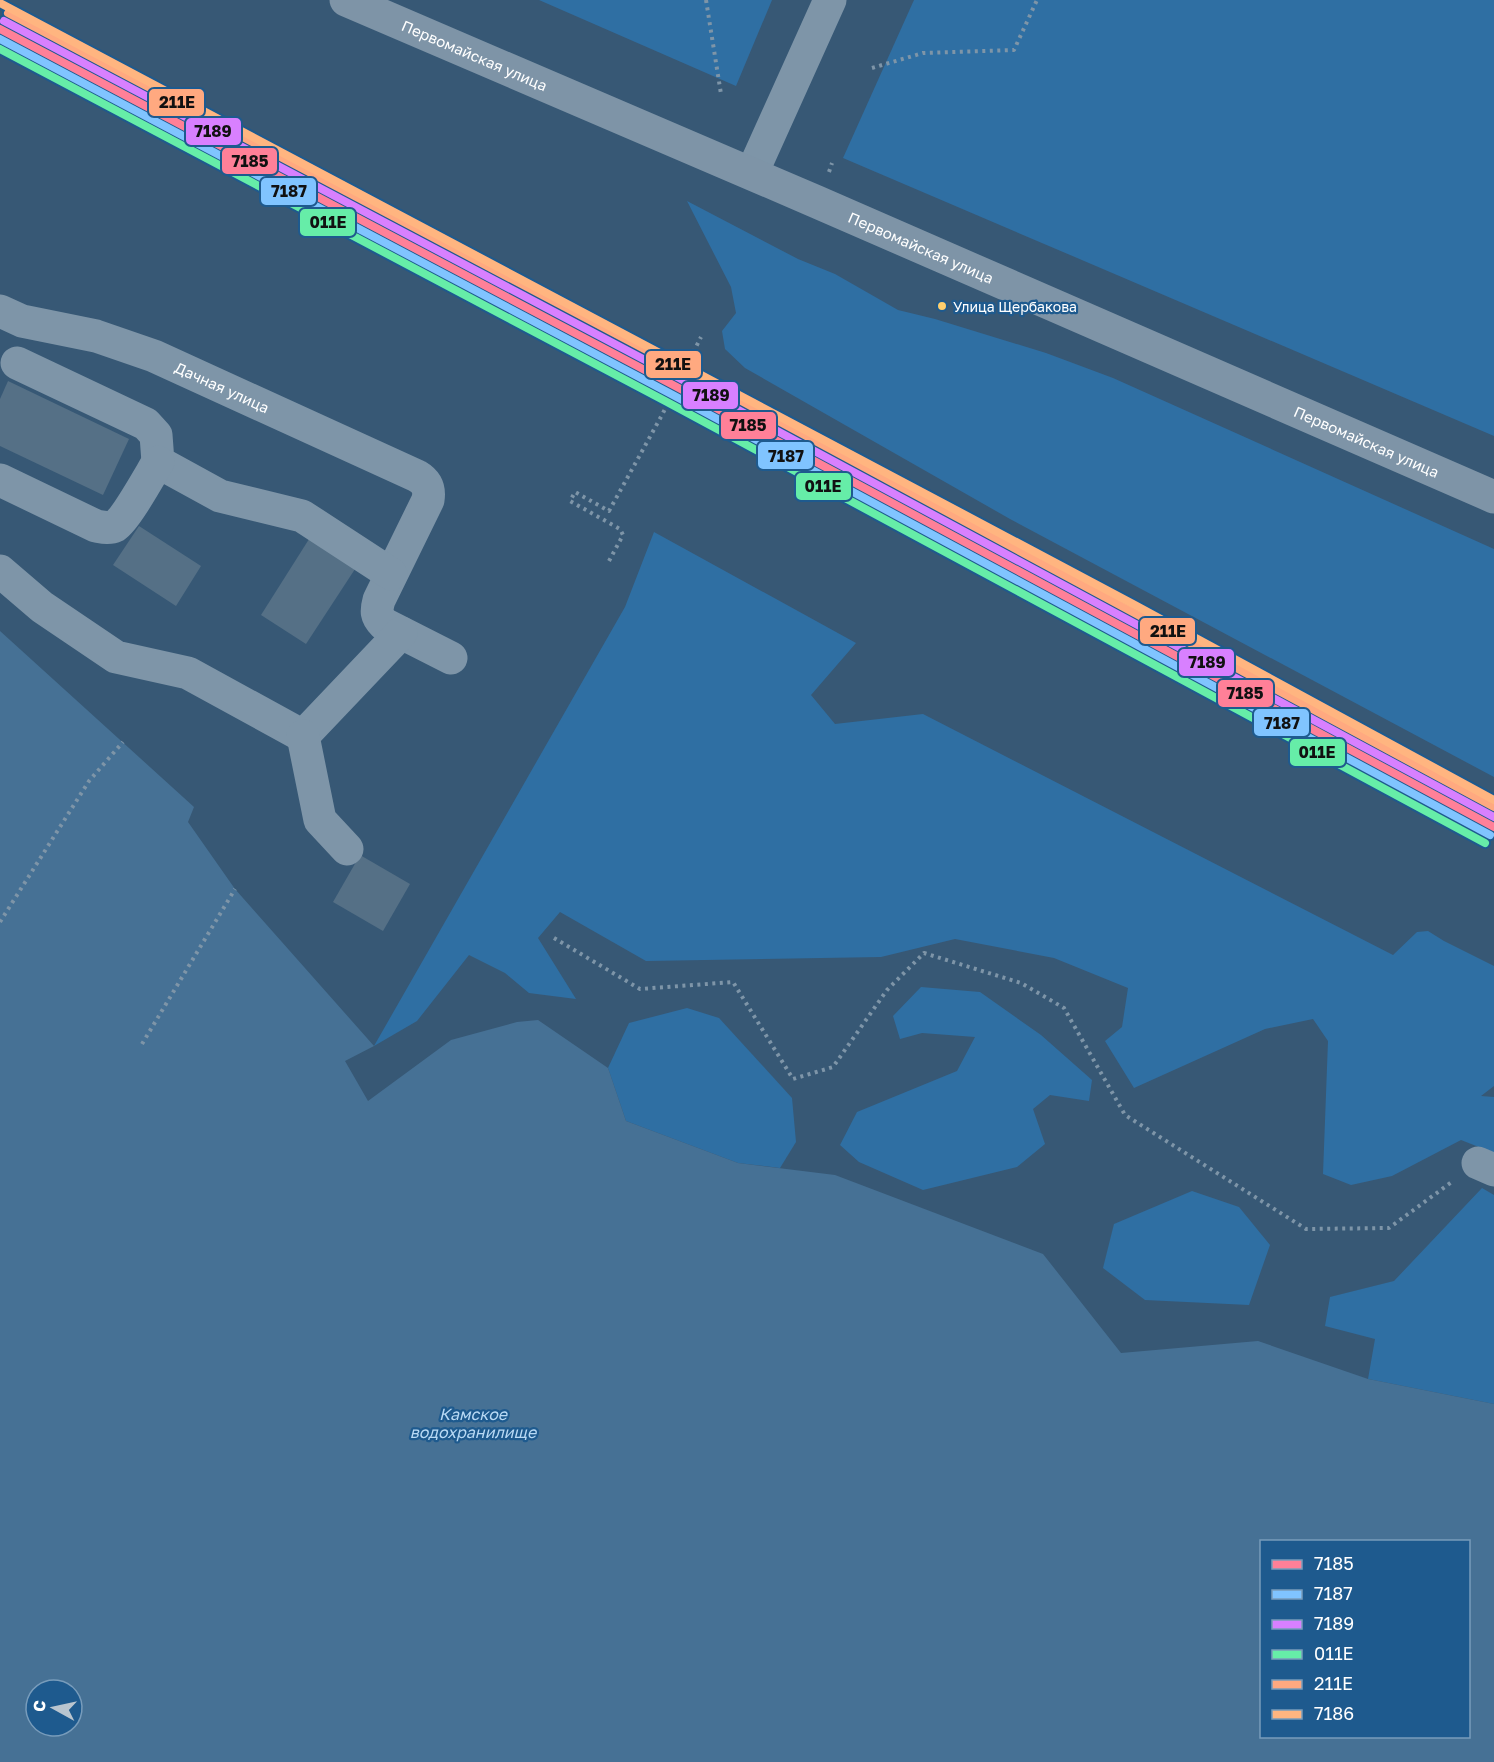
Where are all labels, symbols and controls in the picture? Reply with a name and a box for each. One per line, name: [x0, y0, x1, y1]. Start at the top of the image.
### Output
street label: Первомайская улица: [399, 16, 550, 94]
line badge: 211Е: [148, 88, 205, 117]
text: 211Е: [159, 92, 195, 112]
line badge: 7189: [185, 117, 242, 146]
text: 7189: [194, 121, 232, 141]
line badge: 7185: [221, 147, 278, 175]
text: 7185: [232, 151, 269, 171]
line badge: 7187: [260, 177, 317, 206]
text: 7187: [271, 181, 307, 201]
line badge: 011Е: [299, 208, 356, 237]
street label: Первомайская улица: [846, 208, 996, 287]
text: 011Е: [310, 212, 346, 232]
place label: Улица Щербакова: [953, 298, 1077, 315]
marker: Улица Щербакова: [936, 300, 948, 312]
line badge: 211Е: [645, 350, 702, 379]
text: 211Е: [655, 354, 691, 374]
street label: Дачная улица: [172, 358, 272, 416]
line badge: 7189: [682, 381, 739, 410]
text: 7189: [692, 385, 730, 405]
street label: Первомайская улица: [1291, 402, 1442, 481]
line badge: 7185: [720, 411, 777, 440]
text: 7185: [730, 415, 767, 435]
line badge: 7187: [757, 441, 814, 470]
text: 7187: [768, 446, 804, 466]
line badge: 011Е: [795, 472, 852, 501]
text: 011Е: [805, 476, 841, 496]
line badge: 211Е: [1139, 617, 1196, 645]
text: 211Е: [1150, 621, 1186, 641]
line badge: 7189: [1178, 648, 1235, 677]
text: 7189: [1188, 652, 1226, 672]
line badge: 7185: [1217, 679, 1274, 708]
text: 7185: [1227, 683, 1264, 703]
line badge: 7187: [1253, 708, 1310, 737]
text: 7187: [1264, 713, 1300, 733]
line badge: 011Е: [1289, 738, 1346, 767]
text: 011Е: [1299, 742, 1335, 762]
water label: Камское водохранилище: [410, 1404, 538, 1442]
legend: [1260, 1540, 1470, 1738]
text: 7185: [1314, 1552, 1354, 1574]
text: 7187: [1314, 1582, 1353, 1604]
text: 7189: [1314, 1612, 1354, 1634]
text: 011Е: [1314, 1642, 1354, 1664]
text: 211Е: [1314, 1672, 1353, 1694]
north arrow: [24, 1678, 84, 1738]
text: С: [28, 1699, 50, 1713]
text: 7186: [1314, 1702, 1354, 1724]

